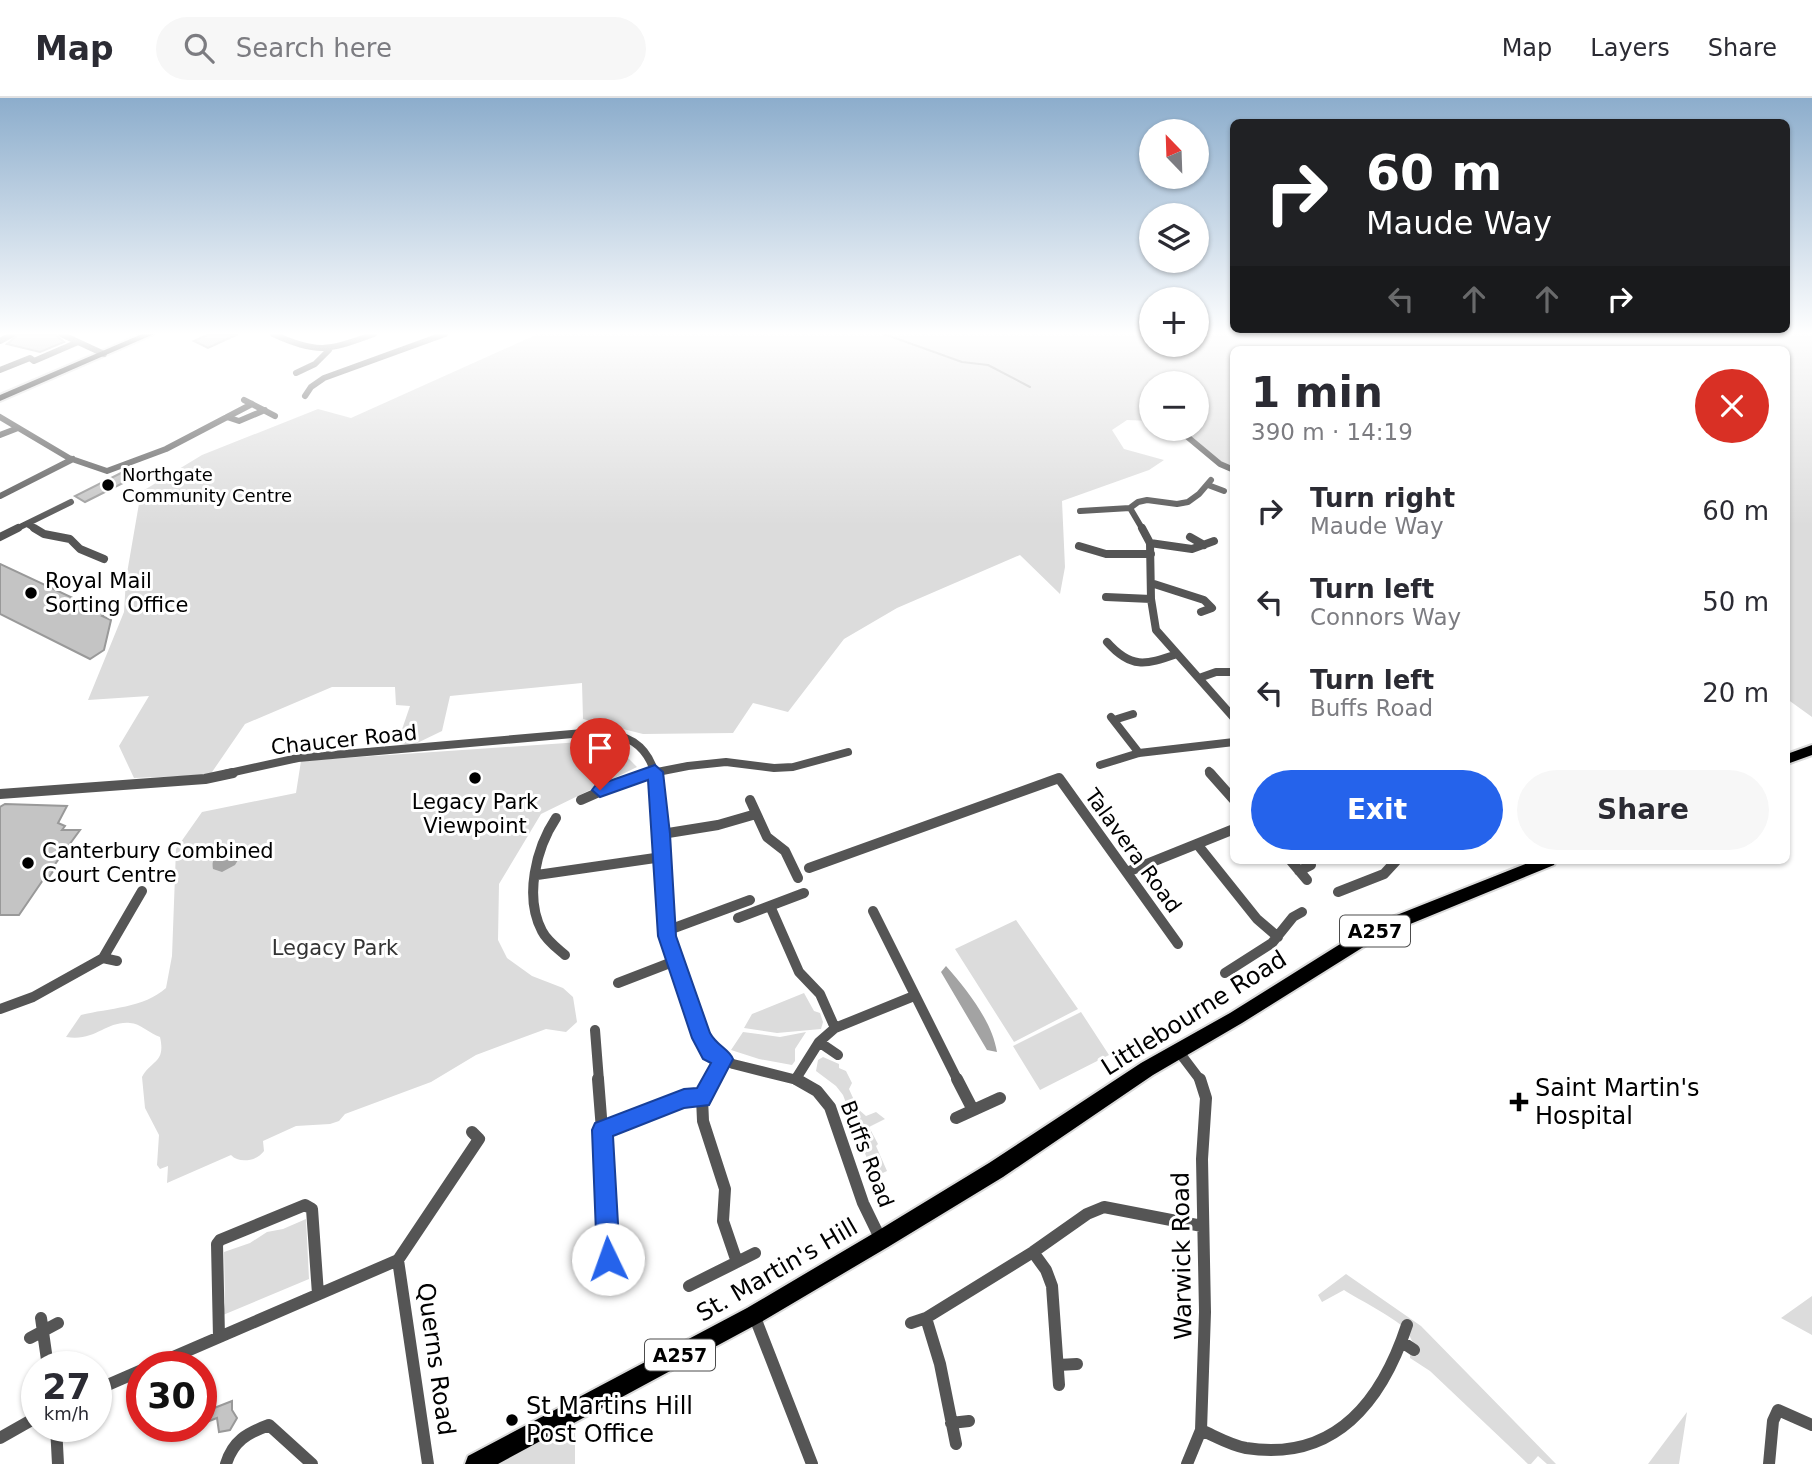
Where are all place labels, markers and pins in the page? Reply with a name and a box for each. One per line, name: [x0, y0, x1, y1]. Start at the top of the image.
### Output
place label: Northgate Community Centre: [122, 464, 292, 506]
marker: Northgate Community Centre: [100, 477, 116, 493]
place label: Royal Mail Sorting Office: [45, 569, 189, 617]
marker: Royal Mail Sorting Office: [23, 585, 39, 601]
pin: [570, 718, 630, 790]
marker: Legacy Park Viewpoint: [467, 770, 483, 786]
place label: Legacy Park Viewpoint: [412, 790, 539, 838]
place label: Canterbury Combined Court Centre: [42, 839, 274, 887]
marker: Canterbury Combined Court Centre: [20, 855, 36, 871]
place label: Saint Martin's Hospital: [1535, 1074, 1700, 1130]
marker: Saint Martin's Hospital: [1509, 1092, 1529, 1112]
place label: St Martins Hill Post Office: [526, 1392, 693, 1448]
marker: St Martins Hill Post Office: [504, 1412, 520, 1428]

